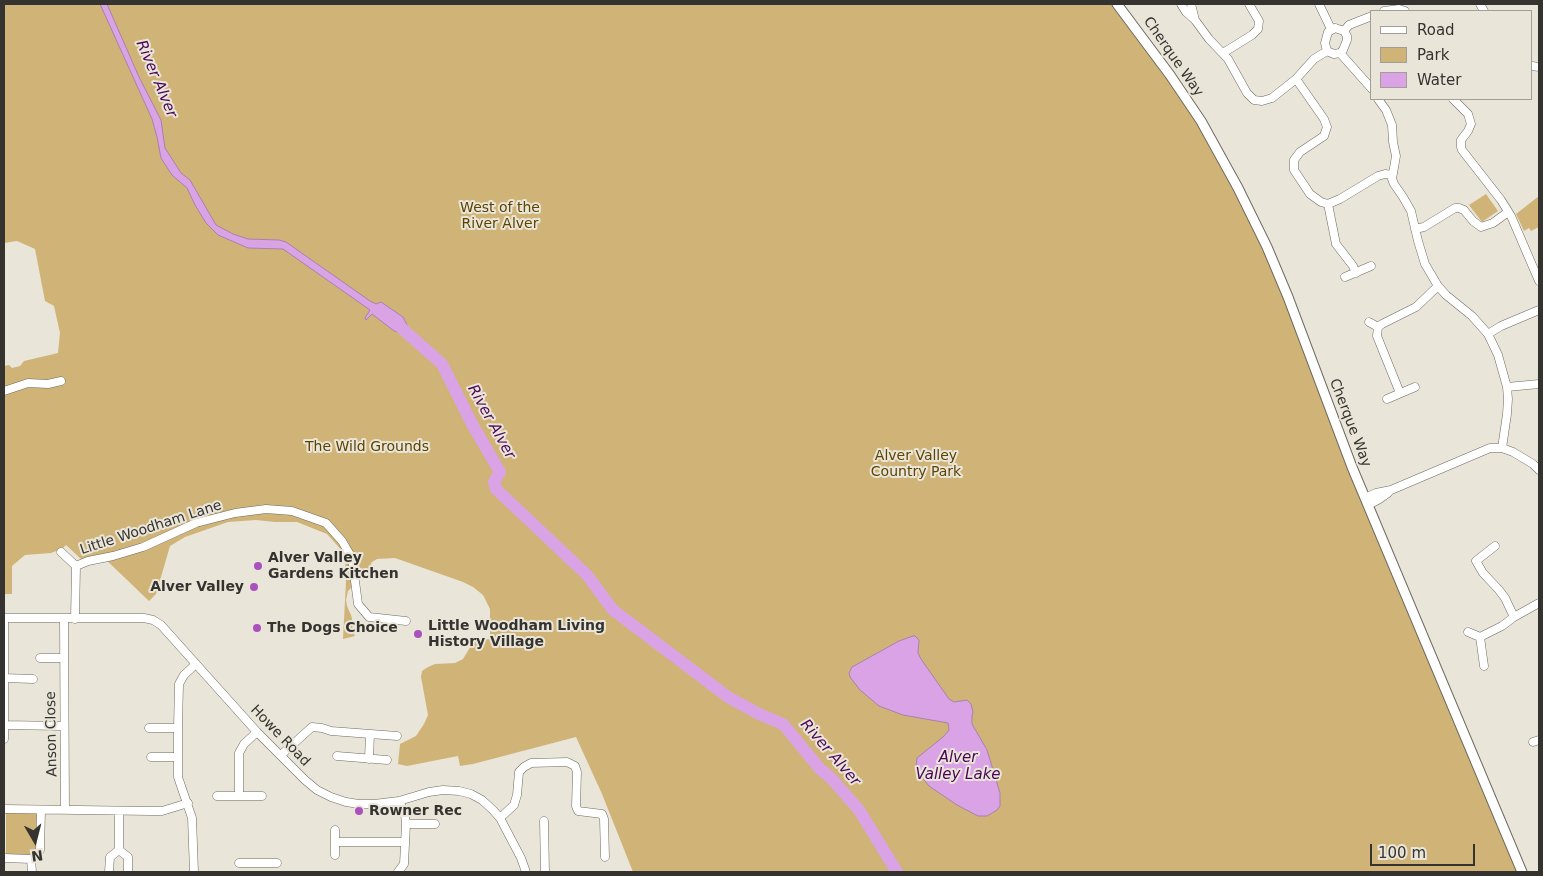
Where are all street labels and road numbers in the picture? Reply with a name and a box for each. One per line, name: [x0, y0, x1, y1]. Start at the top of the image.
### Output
street label: Cherque Way: [1139, 14, 1207, 100]
street label: Cherque Way: [1325, 376, 1375, 470]
street label: Little Woodham Lane: [78, 497, 224, 559]
street label: Anson Close: [43, 691, 61, 777]
street label: Howe Road: [247, 702, 313, 770]

